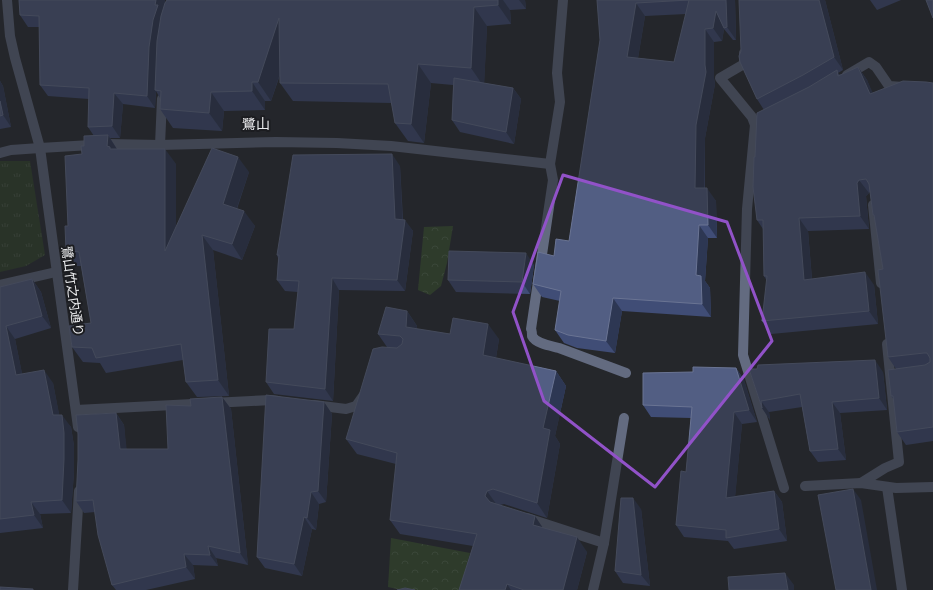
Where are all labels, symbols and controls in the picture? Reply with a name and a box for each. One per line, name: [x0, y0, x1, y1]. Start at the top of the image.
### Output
district label: 鷺山: [242, 113, 270, 133]
street label: 鷺山竹之内通り: [58, 245, 89, 337]

